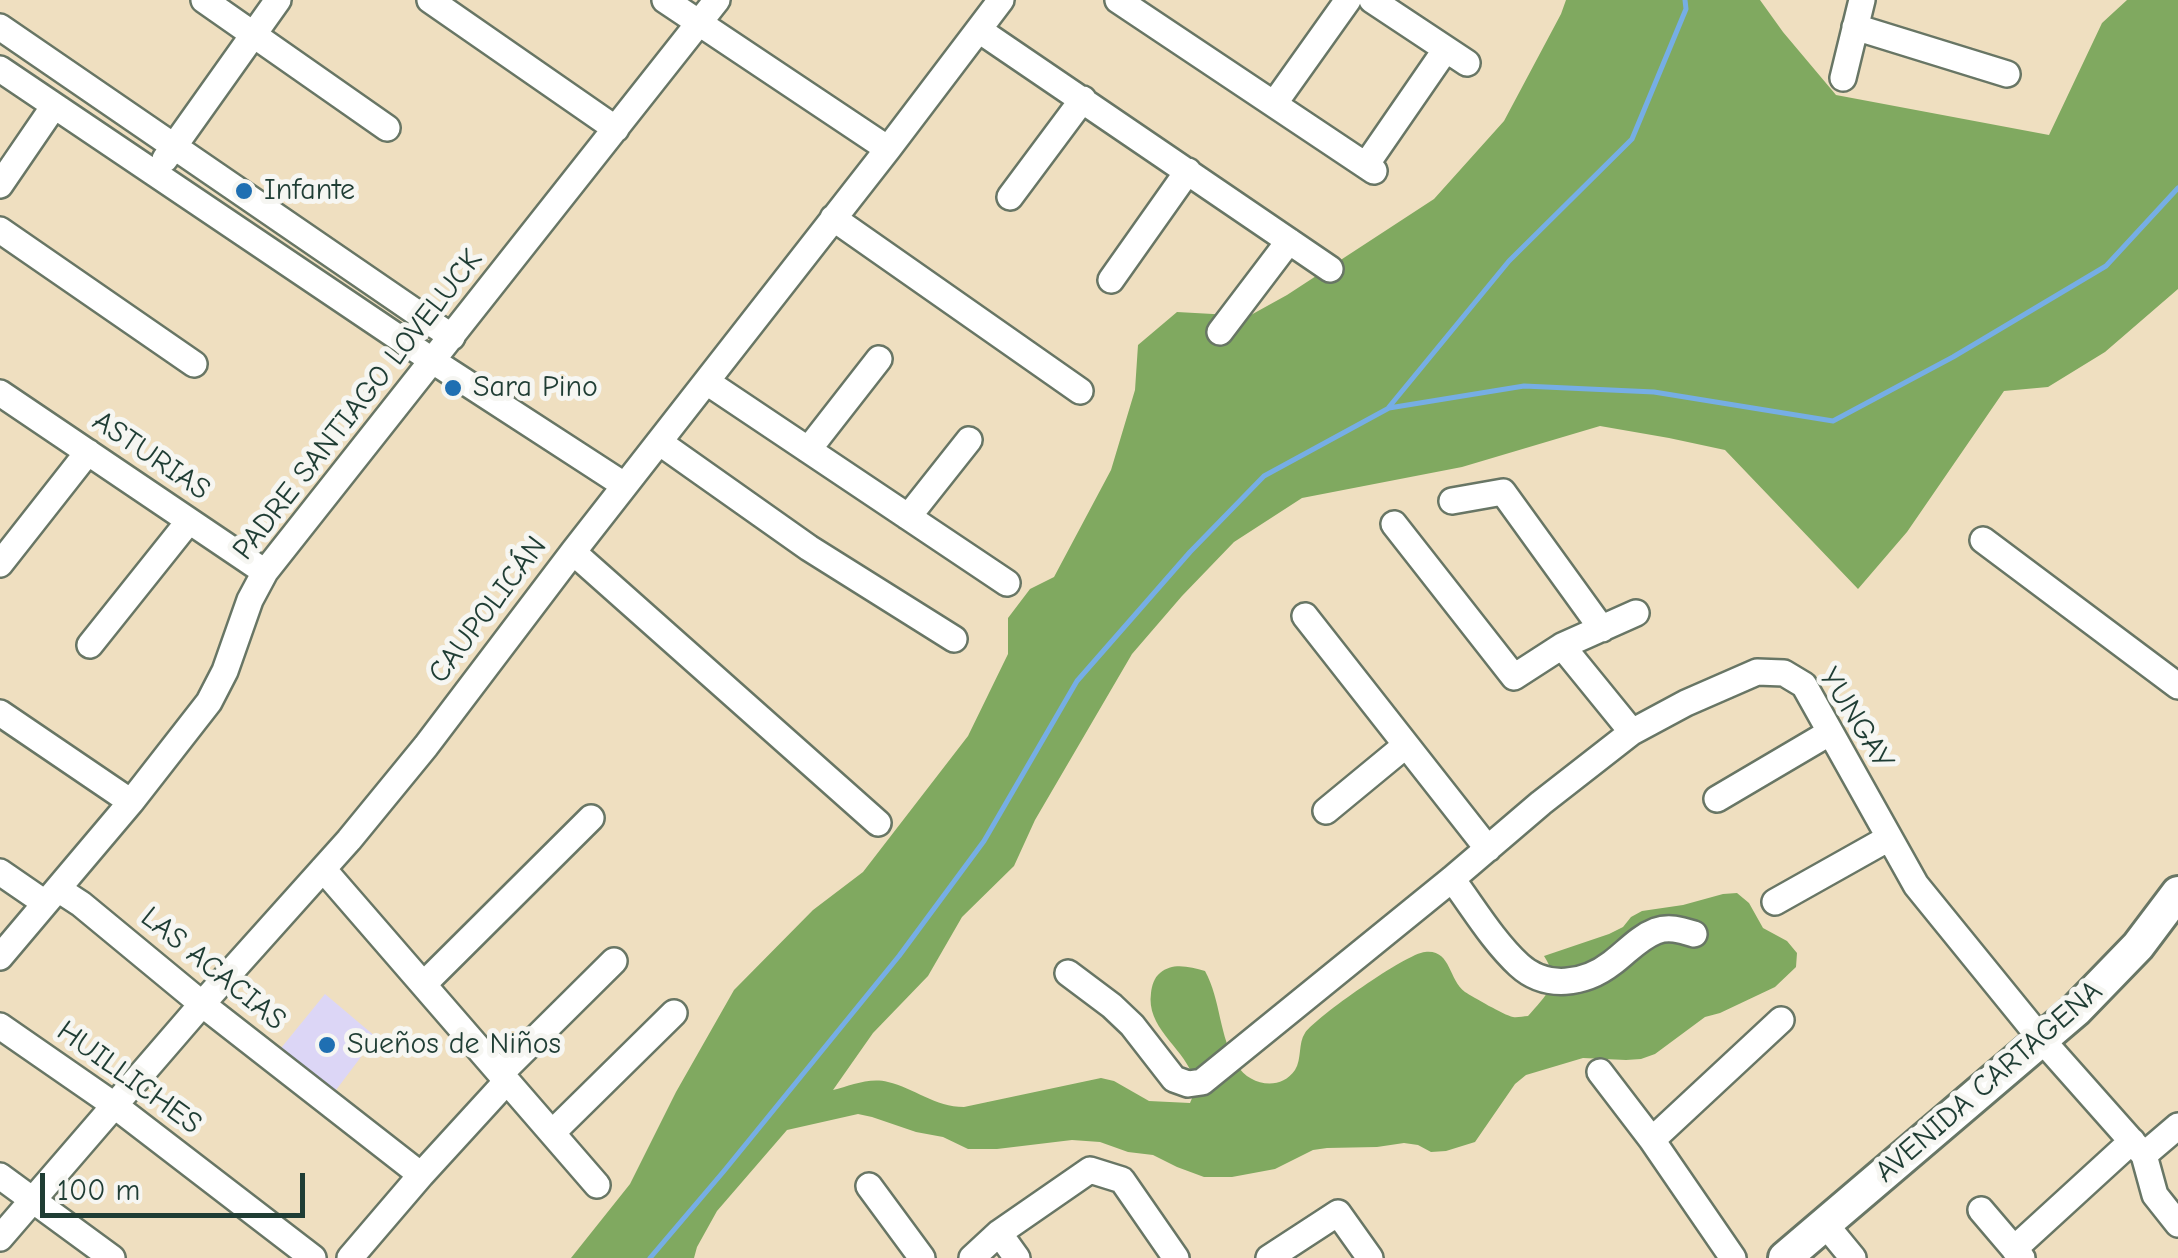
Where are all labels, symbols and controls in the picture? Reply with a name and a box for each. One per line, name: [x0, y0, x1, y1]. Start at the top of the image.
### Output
place label: Infante: [264, 173, 355, 209]
marker: Infante: [233, 180, 255, 202]
street label: PADRE SANTIAGO LOVELUCK: [226, 243, 490, 567]
place label: Sara Pino: [473, 370, 598, 406]
marker: Sara Pino: [442, 377, 464, 399]
street label: ASTURIAS: [85, 404, 217, 508]
street label: CAUPOLICÁN: [421, 530, 555, 690]
street label: YUNGAY: [1811, 661, 1901, 777]
street label: LAS ACACIAS: [133, 900, 293, 1038]
street label: AVENIDA CARTAGENA: [1868, 974, 2110, 1190]
street label: HUILLICHES: [50, 1014, 208, 1142]
place label: Sueños de Niños: [347, 1027, 561, 1063]
marker: Sueños de Niños: [316, 1034, 338, 1056]
scale bar: [45, 1153, 310, 1215]
text: 100 m: [57, 1173, 140, 1208]

